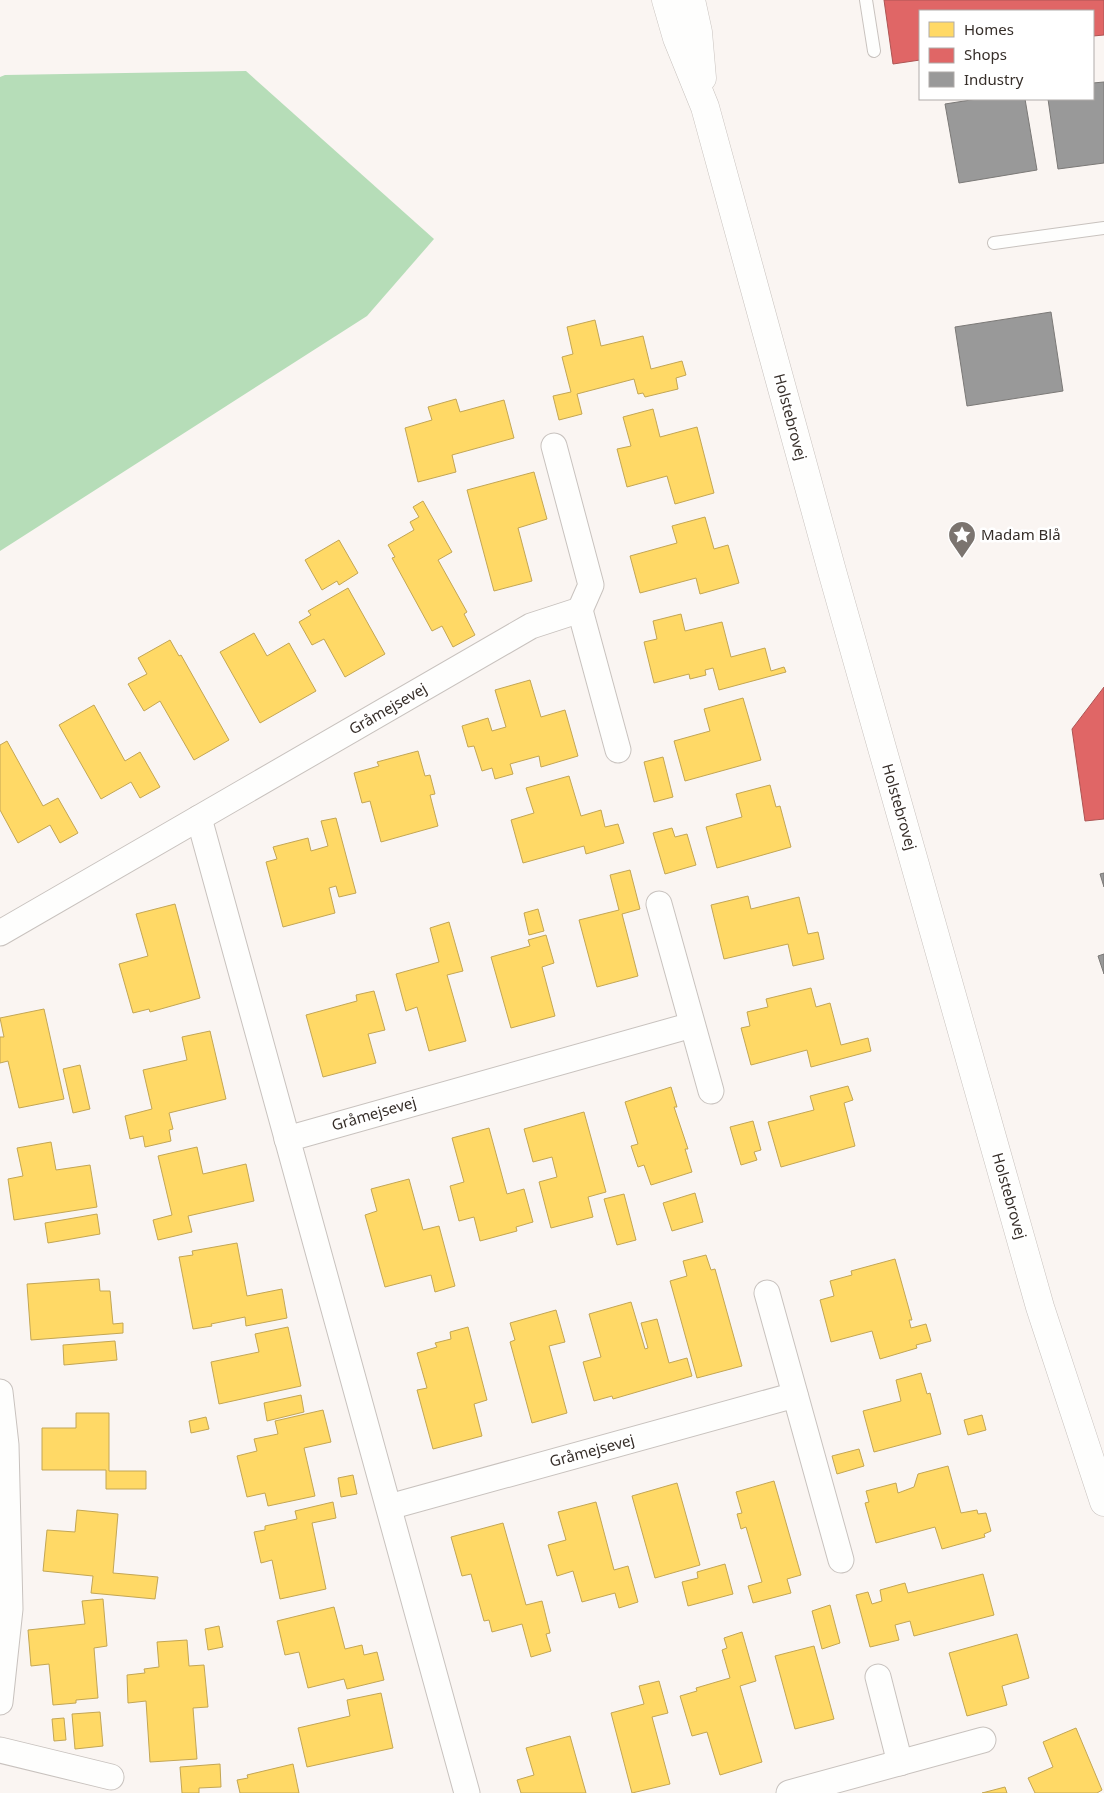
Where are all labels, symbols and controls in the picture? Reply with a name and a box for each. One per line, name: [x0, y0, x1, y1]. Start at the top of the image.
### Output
legend: [919, 10, 1094, 100]
text: Homes: [964, 19, 1014, 39]
text: Shops: [964, 44, 1007, 64]
text: Industry: [964, 69, 1024, 89]
street label: Holstebrovej: [770, 371, 812, 462]
place icon: Madam Blå: [947, 520, 977, 559]
place label: Madam Blå: [981, 524, 1061, 544]
street label: Gråmejsevej: [345, 678, 430, 739]
street label: Holstebrovej: [878, 761, 922, 852]
street label: Gråmejsevej: [329, 1091, 418, 1135]
street label: Holstebrovej: [988, 1150, 1032, 1241]
street label: Gråmejsevej: [547, 1429, 636, 1471]

